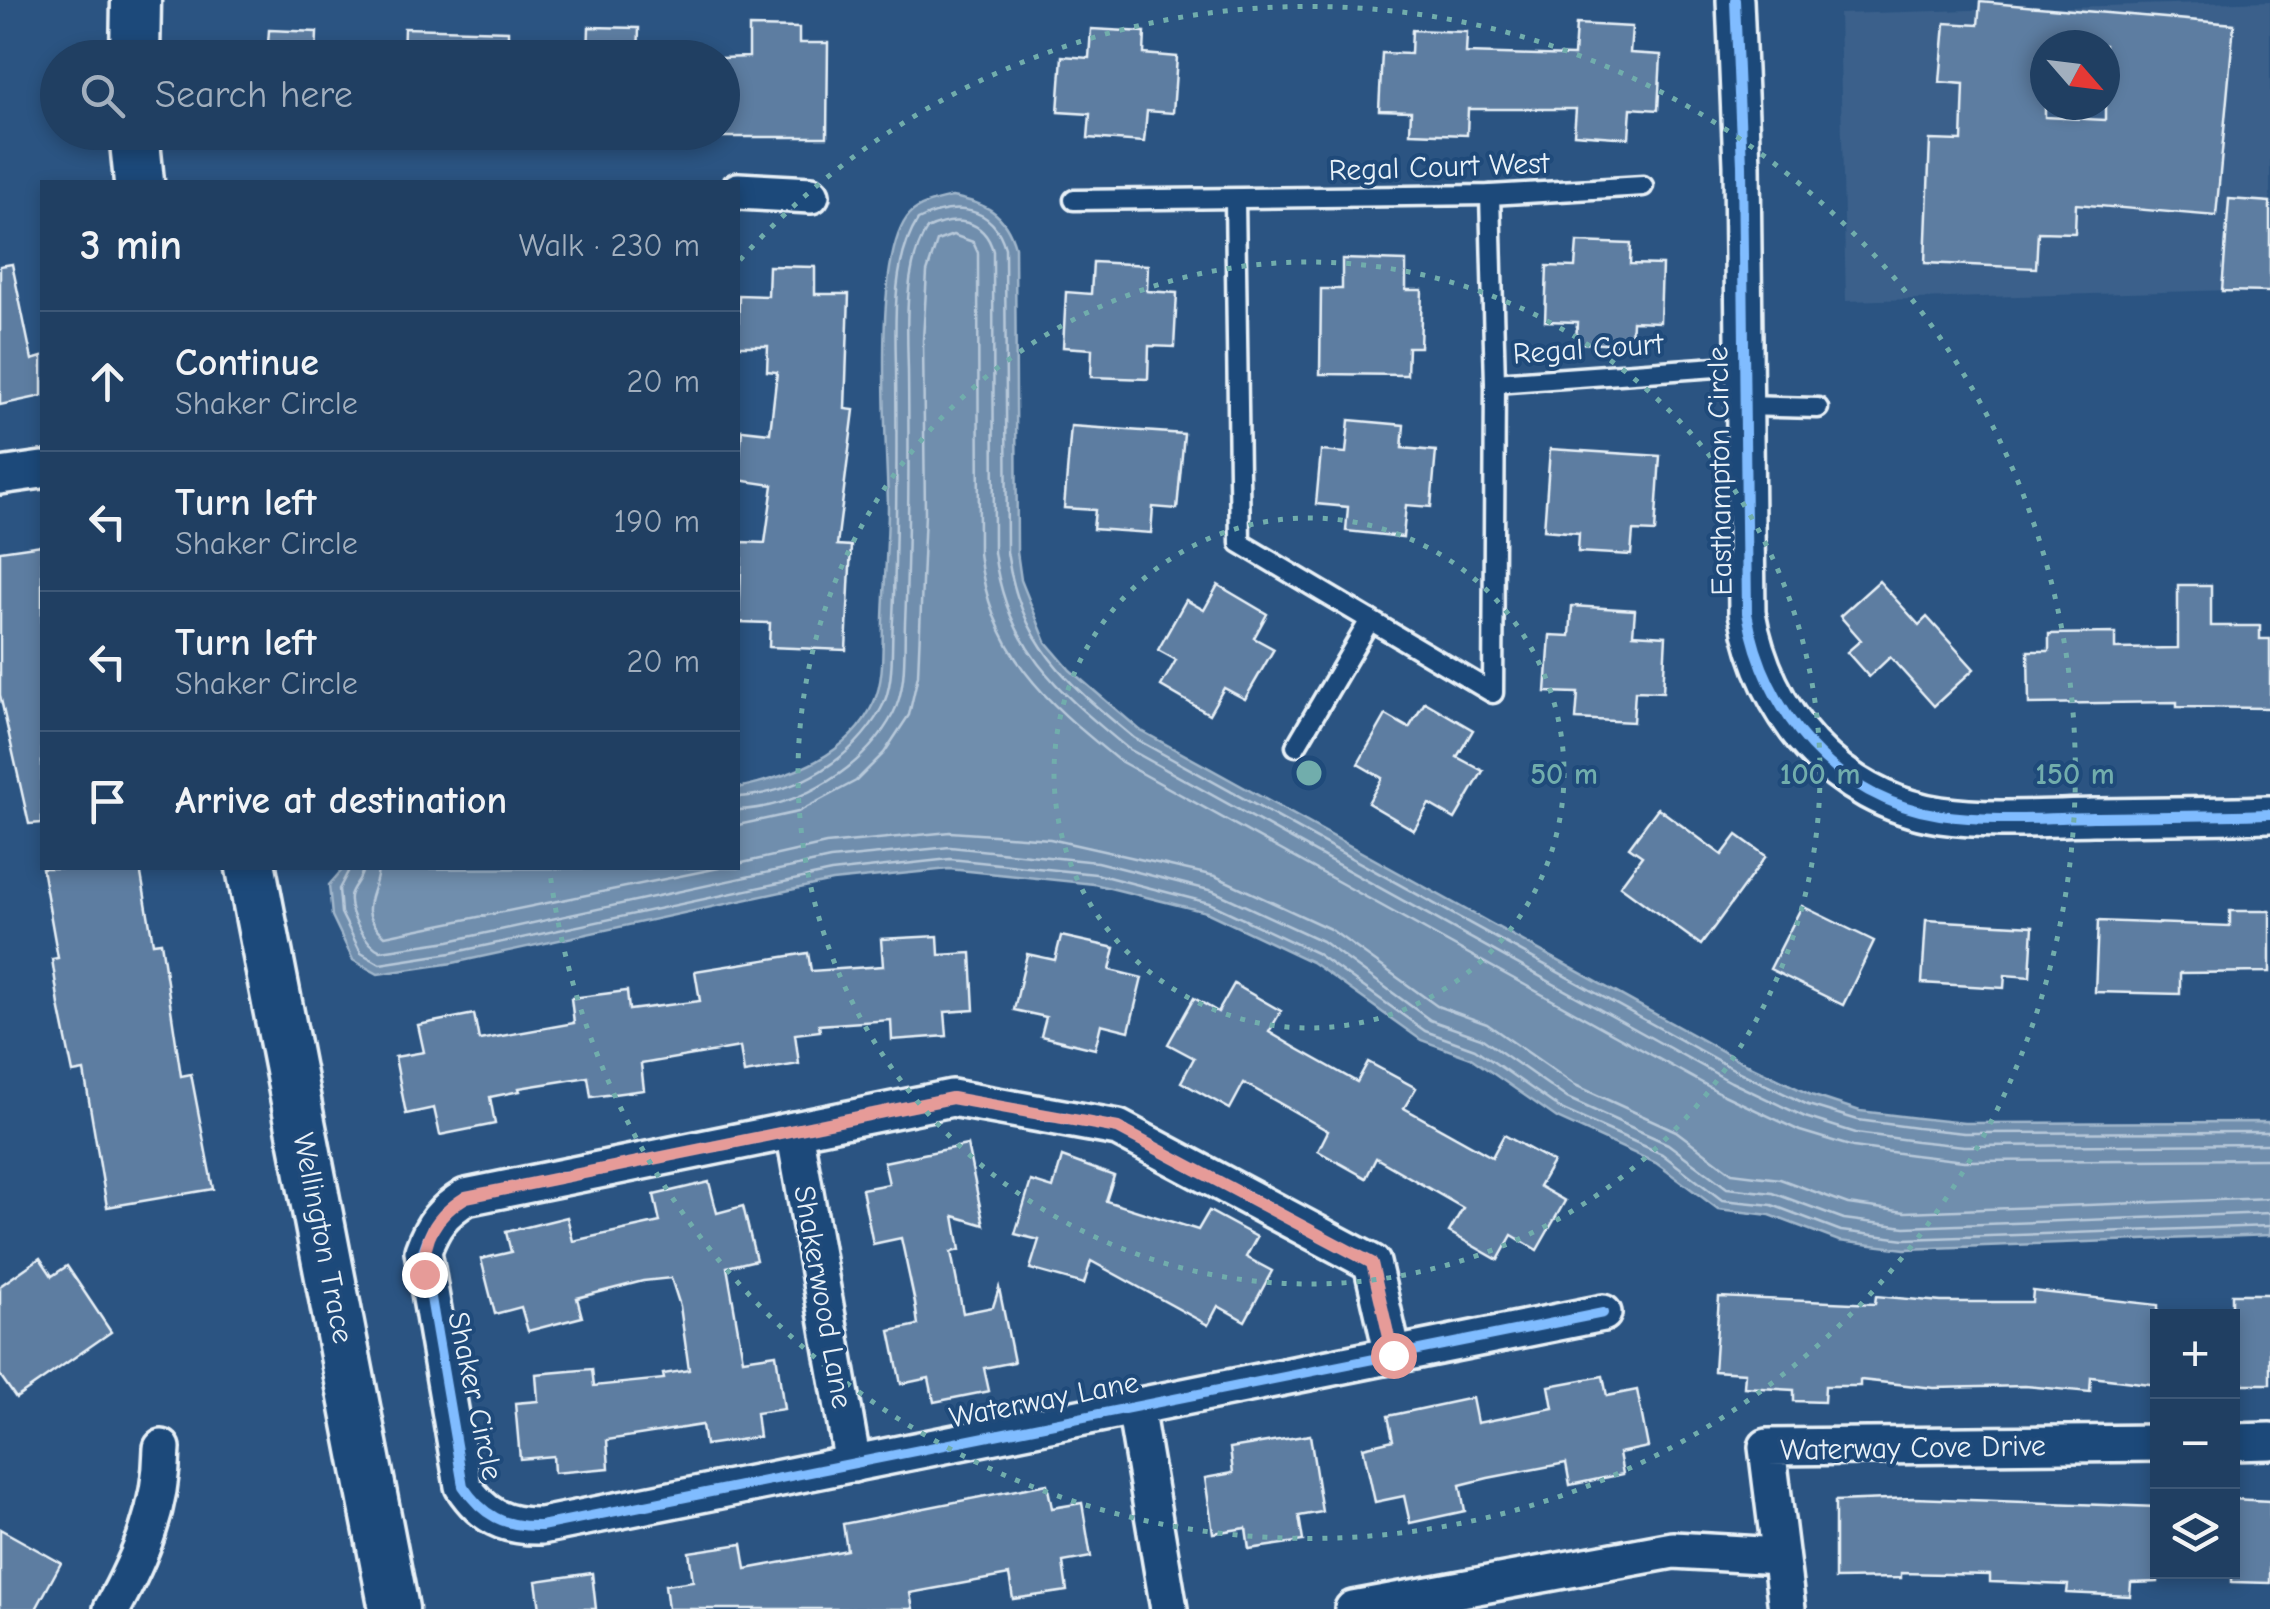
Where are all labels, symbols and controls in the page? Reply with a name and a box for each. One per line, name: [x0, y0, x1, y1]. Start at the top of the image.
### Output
north arrow: [2030, 30, 2120, 120]
search box: [40, 40, 740, 150]
icon: search: [75, 68, 130, 123]
text: Search here: [155, 73, 353, 117]
street label: Regal Court West: [1328, 146, 1551, 188]
text: 3 min: [80, 221, 182, 270]
text: Walk · 230 m: [519, 227, 700, 264]
street label: Regal Court: [1512, 326, 1666, 372]
text: Continue: [175, 341, 319, 385]
street label: Easthampton Circle: [1700, 346, 1740, 596]
icon: ahead: [80, 354, 135, 409]
text: 20 m: [627, 363, 700, 400]
text: Shaker Circle: [175, 385, 358, 422]
text: Turn left: [175, 481, 316, 525]
icon: left: [80, 494, 135, 549]
text: 190 m: [614, 503, 700, 540]
text: Shaker Circle: [175, 525, 358, 562]
text: Turn left: [175, 621, 316, 665]
icon: left: [80, 634, 135, 689]
text: 20 m: [627, 643, 700, 680]
text: Shaker Circle: [175, 665, 358, 702]
centre of rings: [1291, 755, 1327, 791]
text: 50 m: [1530, 757, 1598, 792]
text: 100 m: [1780, 757, 1860, 792]
text: 150 m: [2035, 757, 2115, 792]
icon: arrive: [80, 774, 135, 829]
text: Arrive at destination: [175, 779, 507, 823]
street label: Wellington Trace: [285, 1130, 361, 1346]
street label: Shakerwood Lane: [786, 1183, 860, 1411]
route end: [402, 1252, 448, 1298]
street label: Shaker Circle: [440, 1309, 510, 1483]
map controls: [2150, 1309, 2240, 1579]
button: +: [2150, 1309, 2240, 1399]
route start: [1371, 1333, 1417, 1379]
street label: Waterway Lane: [946, 1365, 1142, 1435]
button: −: [2150, 1399, 2240, 1489]
street label: Waterway Cove Drive: [1780, 1428, 2046, 1468]
button: layers: [2150, 1489, 2240, 1579]

